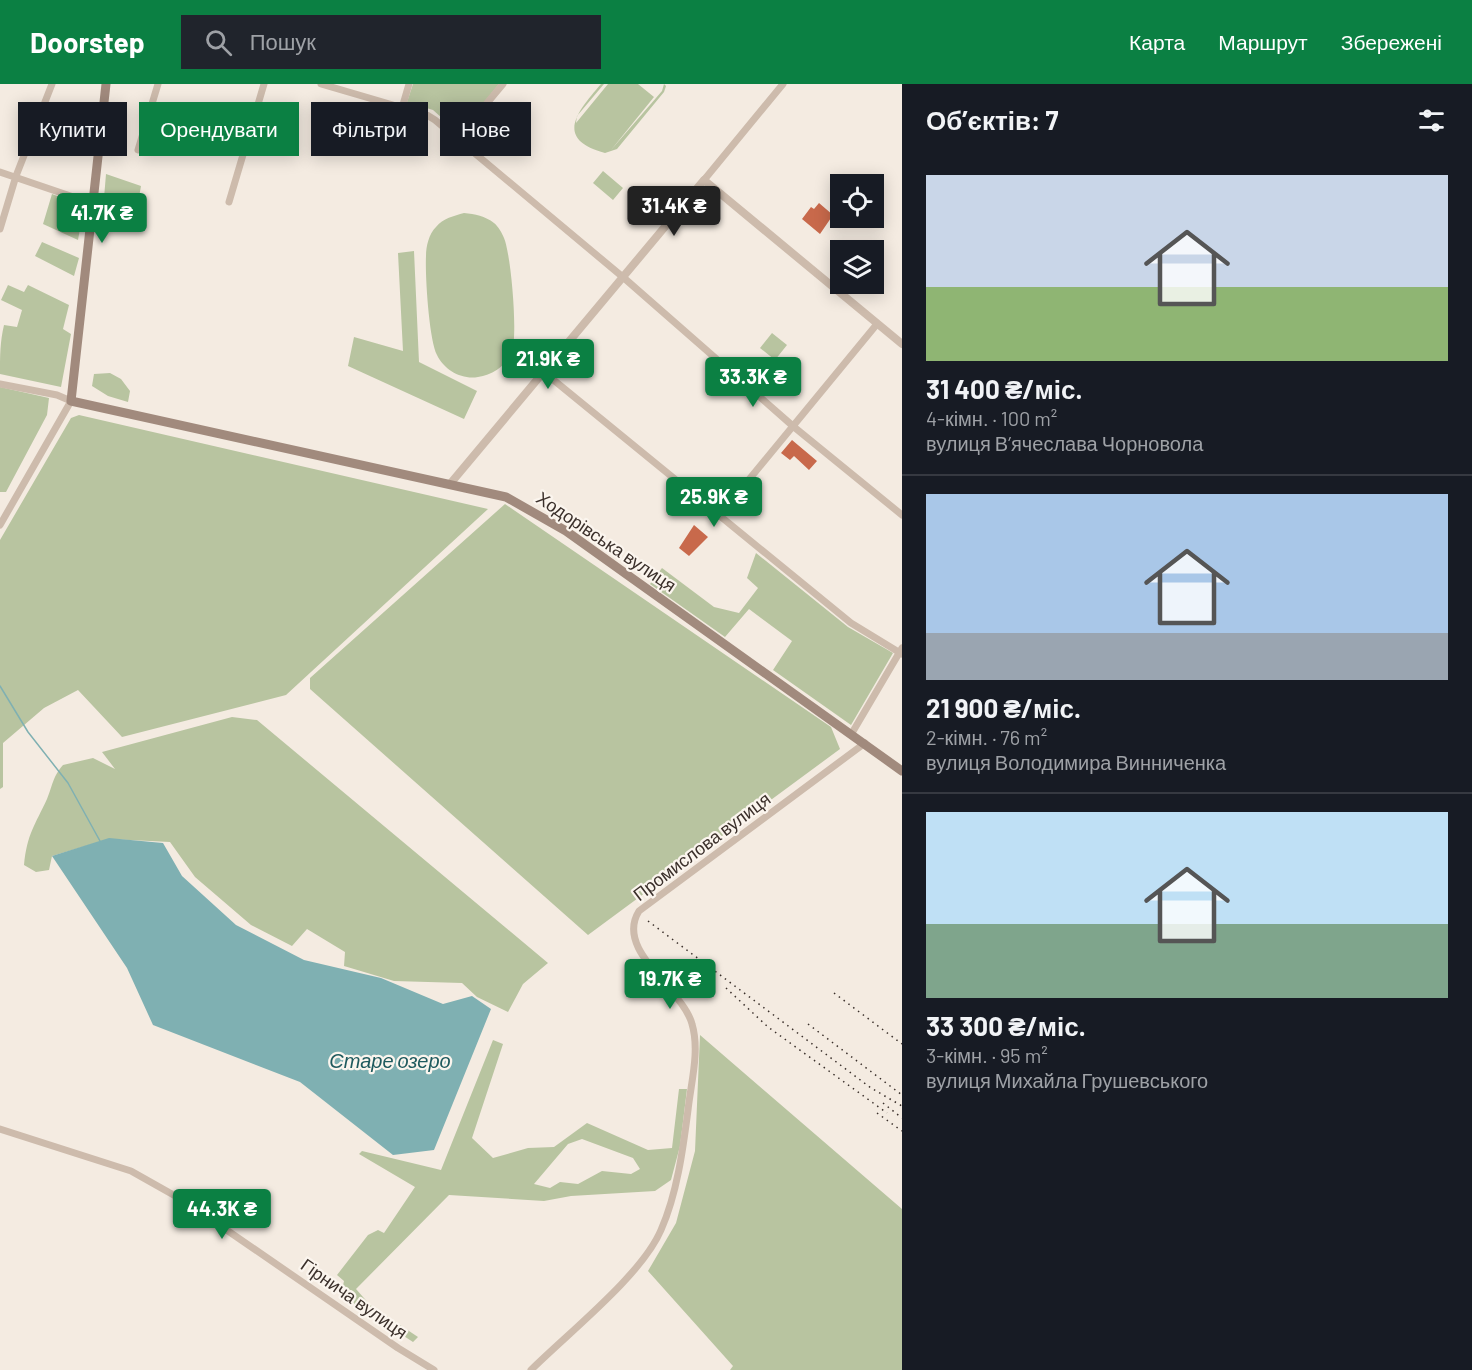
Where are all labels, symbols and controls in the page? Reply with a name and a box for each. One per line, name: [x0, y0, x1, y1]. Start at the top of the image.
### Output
search box: [181, 15, 601, 69]
text: Doorstep: [30, 25, 145, 59]
icon: search: [202, 26, 235, 59]
text: Пошук: [250, 28, 316, 54]
text: Карта: [1129, 29, 1185, 54]
text: Маршрут: [1218, 29, 1308, 54]
text: Збережені: [1341, 29, 1442, 54]
chip: Купити: [18, 102, 127, 156]
chip: Орендувати: [139, 102, 299, 156]
chip: Фільтри: [311, 102, 428, 156]
chip: Нове: [440, 102, 531, 156]
text: Об’єктів: 7: [926, 104, 1058, 135]
icon: filters: [1415, 104, 1448, 137]
map controls: [830, 174, 884, 294]
button: locate: [830, 174, 884, 228]
pin: 31.4K ₴: [619, 186, 729, 237]
pin: 41.7K ₴: [47, 193, 157, 244]
text: 31.4K ₴: [641, 193, 707, 217]
text: 41.7K ₴: [71, 200, 133, 224]
icon: home: [1133, 214, 1241, 322]
button: layers: [830, 240, 884, 294]
pin: 21.9K ₴: [493, 339, 603, 390]
text: 21.9K ₴: [516, 346, 580, 370]
pin: 33.3K ₴: [698, 357, 808, 408]
text: 33.3K ₴: [719, 364, 787, 388]
text: 31 400 ₴/міс.: [926, 373, 1083, 404]
text: 4-кімн. · 100 m²: [926, 406, 1057, 430]
text: вулиця Вʼячеслава Чорновола: [926, 431, 1203, 455]
pin: 25.9K ₴: [659, 477, 769, 528]
text: 25.9K ₴: [680, 484, 748, 508]
street label: Ходорівська вулиця: [532, 486, 681, 596]
icon: home: [1133, 533, 1241, 641]
text: 21 900 ₴/міс.: [926, 692, 1081, 723]
text: 2-кімн. · 76 m²: [926, 725, 1047, 749]
text: вулиця Володимира Винниченка: [926, 750, 1226, 774]
street label: Промислова вулиця: [628, 787, 774, 905]
icon: home: [1133, 851, 1241, 959]
pin: 19.7K ₴: [615, 959, 725, 1010]
text: 19.7K ₴: [639, 966, 701, 990]
text: 33 300 ₴/міс.: [926, 1010, 1086, 1041]
text: 3-кімн. · 95 m²: [926, 1043, 1048, 1067]
water label: Старе озеро: [329, 1048, 451, 1072]
text: вулиця Михайла Грушевського: [926, 1068, 1208, 1092]
pin: 44.3K ₴: [167, 1189, 277, 1240]
text: 44.3K ₴: [187, 1196, 257, 1220]
street label: Гірнича вулиця: [297, 1253, 412, 1343]

